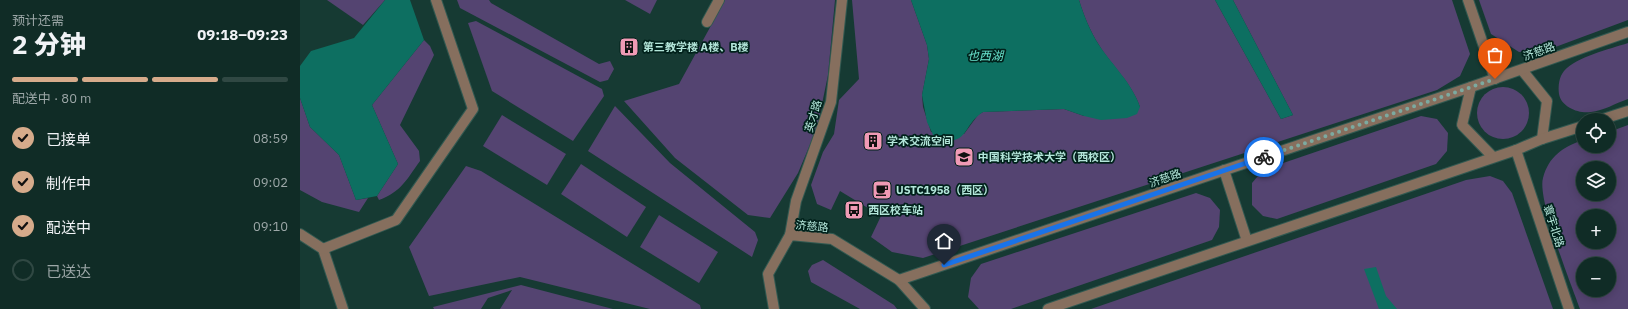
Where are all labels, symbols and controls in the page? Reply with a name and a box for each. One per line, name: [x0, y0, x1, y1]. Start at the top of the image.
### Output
text: 预计还需: [12, 12, 64, 29]
text: 09:18–09:23: [197, 25, 288, 44]
text: 2 分钟: [12, 27, 86, 61]
building icon: 第三教学楼 A楼、B楼: [618, 36, 640, 58]
pin: [1478, 38, 1512, 79]
street label: 济慈路: [1521, 39, 1557, 63]
place label: 第三教学楼 A楼、B楼: [643, 40, 748, 54]
icon: bag: [1484, 44, 1506, 66]
water label: 也西湖: [967, 48, 1005, 63]
text: 配送中 · 80 m: [12, 90, 91, 107]
street label: 英才路: [801, 98, 825, 134]
map controls: [1576, 113, 1616, 297]
button: locate: [1576, 113, 1616, 153]
icon: check: [12, 127, 34, 149]
text: 已接单: [46, 130, 91, 149]
text: 08:59: [253, 130, 288, 147]
building icon: 学术交流空间: [862, 130, 884, 152]
place label: 学术交流空间: [887, 134, 953, 148]
courier: [1244, 137, 1284, 177]
school or university icon: 中国科学技术大学（西校区）: [953, 146, 975, 168]
icon: bike: [1253, 146, 1275, 168]
place label: 中国科学技术大学（西校区）: [978, 150, 1121, 164]
button: layers: [1576, 161, 1616, 201]
street label: 济慈路: [1147, 166, 1183, 190]
icon: check: [12, 171, 34, 193]
text: 制作中: [46, 174, 91, 193]
text: 09:02: [253, 174, 288, 191]
cafe icon: USTC1958（西区）: [871, 179, 893, 201]
place label: USTC1958（西区）: [896, 183, 994, 197]
bus stop icon: 西区校车站: [843, 199, 865, 221]
place label: 西区校车站: [868, 203, 923, 217]
street label: 寰宇北路: [1541, 203, 1567, 249]
button: +: [1576, 209, 1616, 249]
icon: check: [12, 215, 34, 237]
text: 配送中: [46, 218, 91, 237]
text: 09:10: [253, 218, 288, 235]
street label: 济慈路: [795, 218, 829, 234]
pin: [927, 224, 961, 265]
icon: home: [933, 230, 955, 252]
button: −: [1576, 257, 1616, 297]
text: 已送达: [46, 262, 91, 281]

